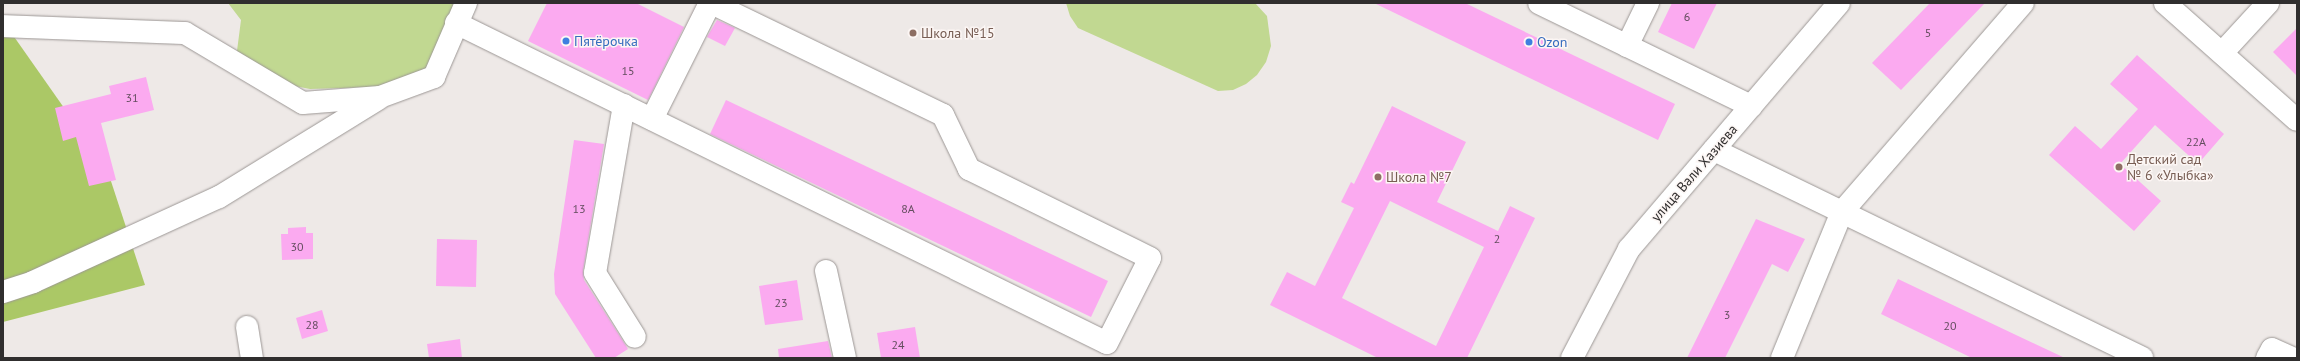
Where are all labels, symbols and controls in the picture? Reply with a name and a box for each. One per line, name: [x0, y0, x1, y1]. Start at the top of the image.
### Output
house number: 6: [1684, 10, 1690, 24]
place label: Школа №15: [921, 25, 995, 41]
house number: 5: [1925, 26, 1931, 40]
marker: Школа №15: [908, 28, 918, 38]
place label: Пятёрочка: [574, 33, 638, 49]
place label: Ozon: [1537, 34, 1567, 50]
marker: Пятёрочка: [561, 36, 571, 46]
marker: Ozon: [1524, 37, 1534, 47]
house number: 15: [621, 64, 635, 78]
house number: 31: [125, 91, 139, 105]
street label: улица Вали Хазиева: [1647, 121, 1741, 225]
house number: 22А: [2186, 135, 2206, 149]
place label: Детский сад № 6 «Улыбка»: [2127, 151, 2214, 184]
marker: Детский сад № 6 «Улыбка»: [2114, 162, 2124, 172]
place label: Школа №7: [1386, 169, 1452, 185]
marker: Школа №7: [1373, 172, 1383, 182]
house number: 13: [572, 202, 586, 216]
house number: 8А: [901, 202, 915, 216]
house number: 2: [1494, 232, 1500, 246]
house number: 30: [290, 240, 304, 254]
house number: 23: [774, 296, 788, 310]
house number: 3: [1724, 308, 1730, 322]
house number: 28: [305, 318, 319, 332]
house number: 20: [1943, 319, 1957, 333]
house number: 24: [891, 338, 905, 352]

